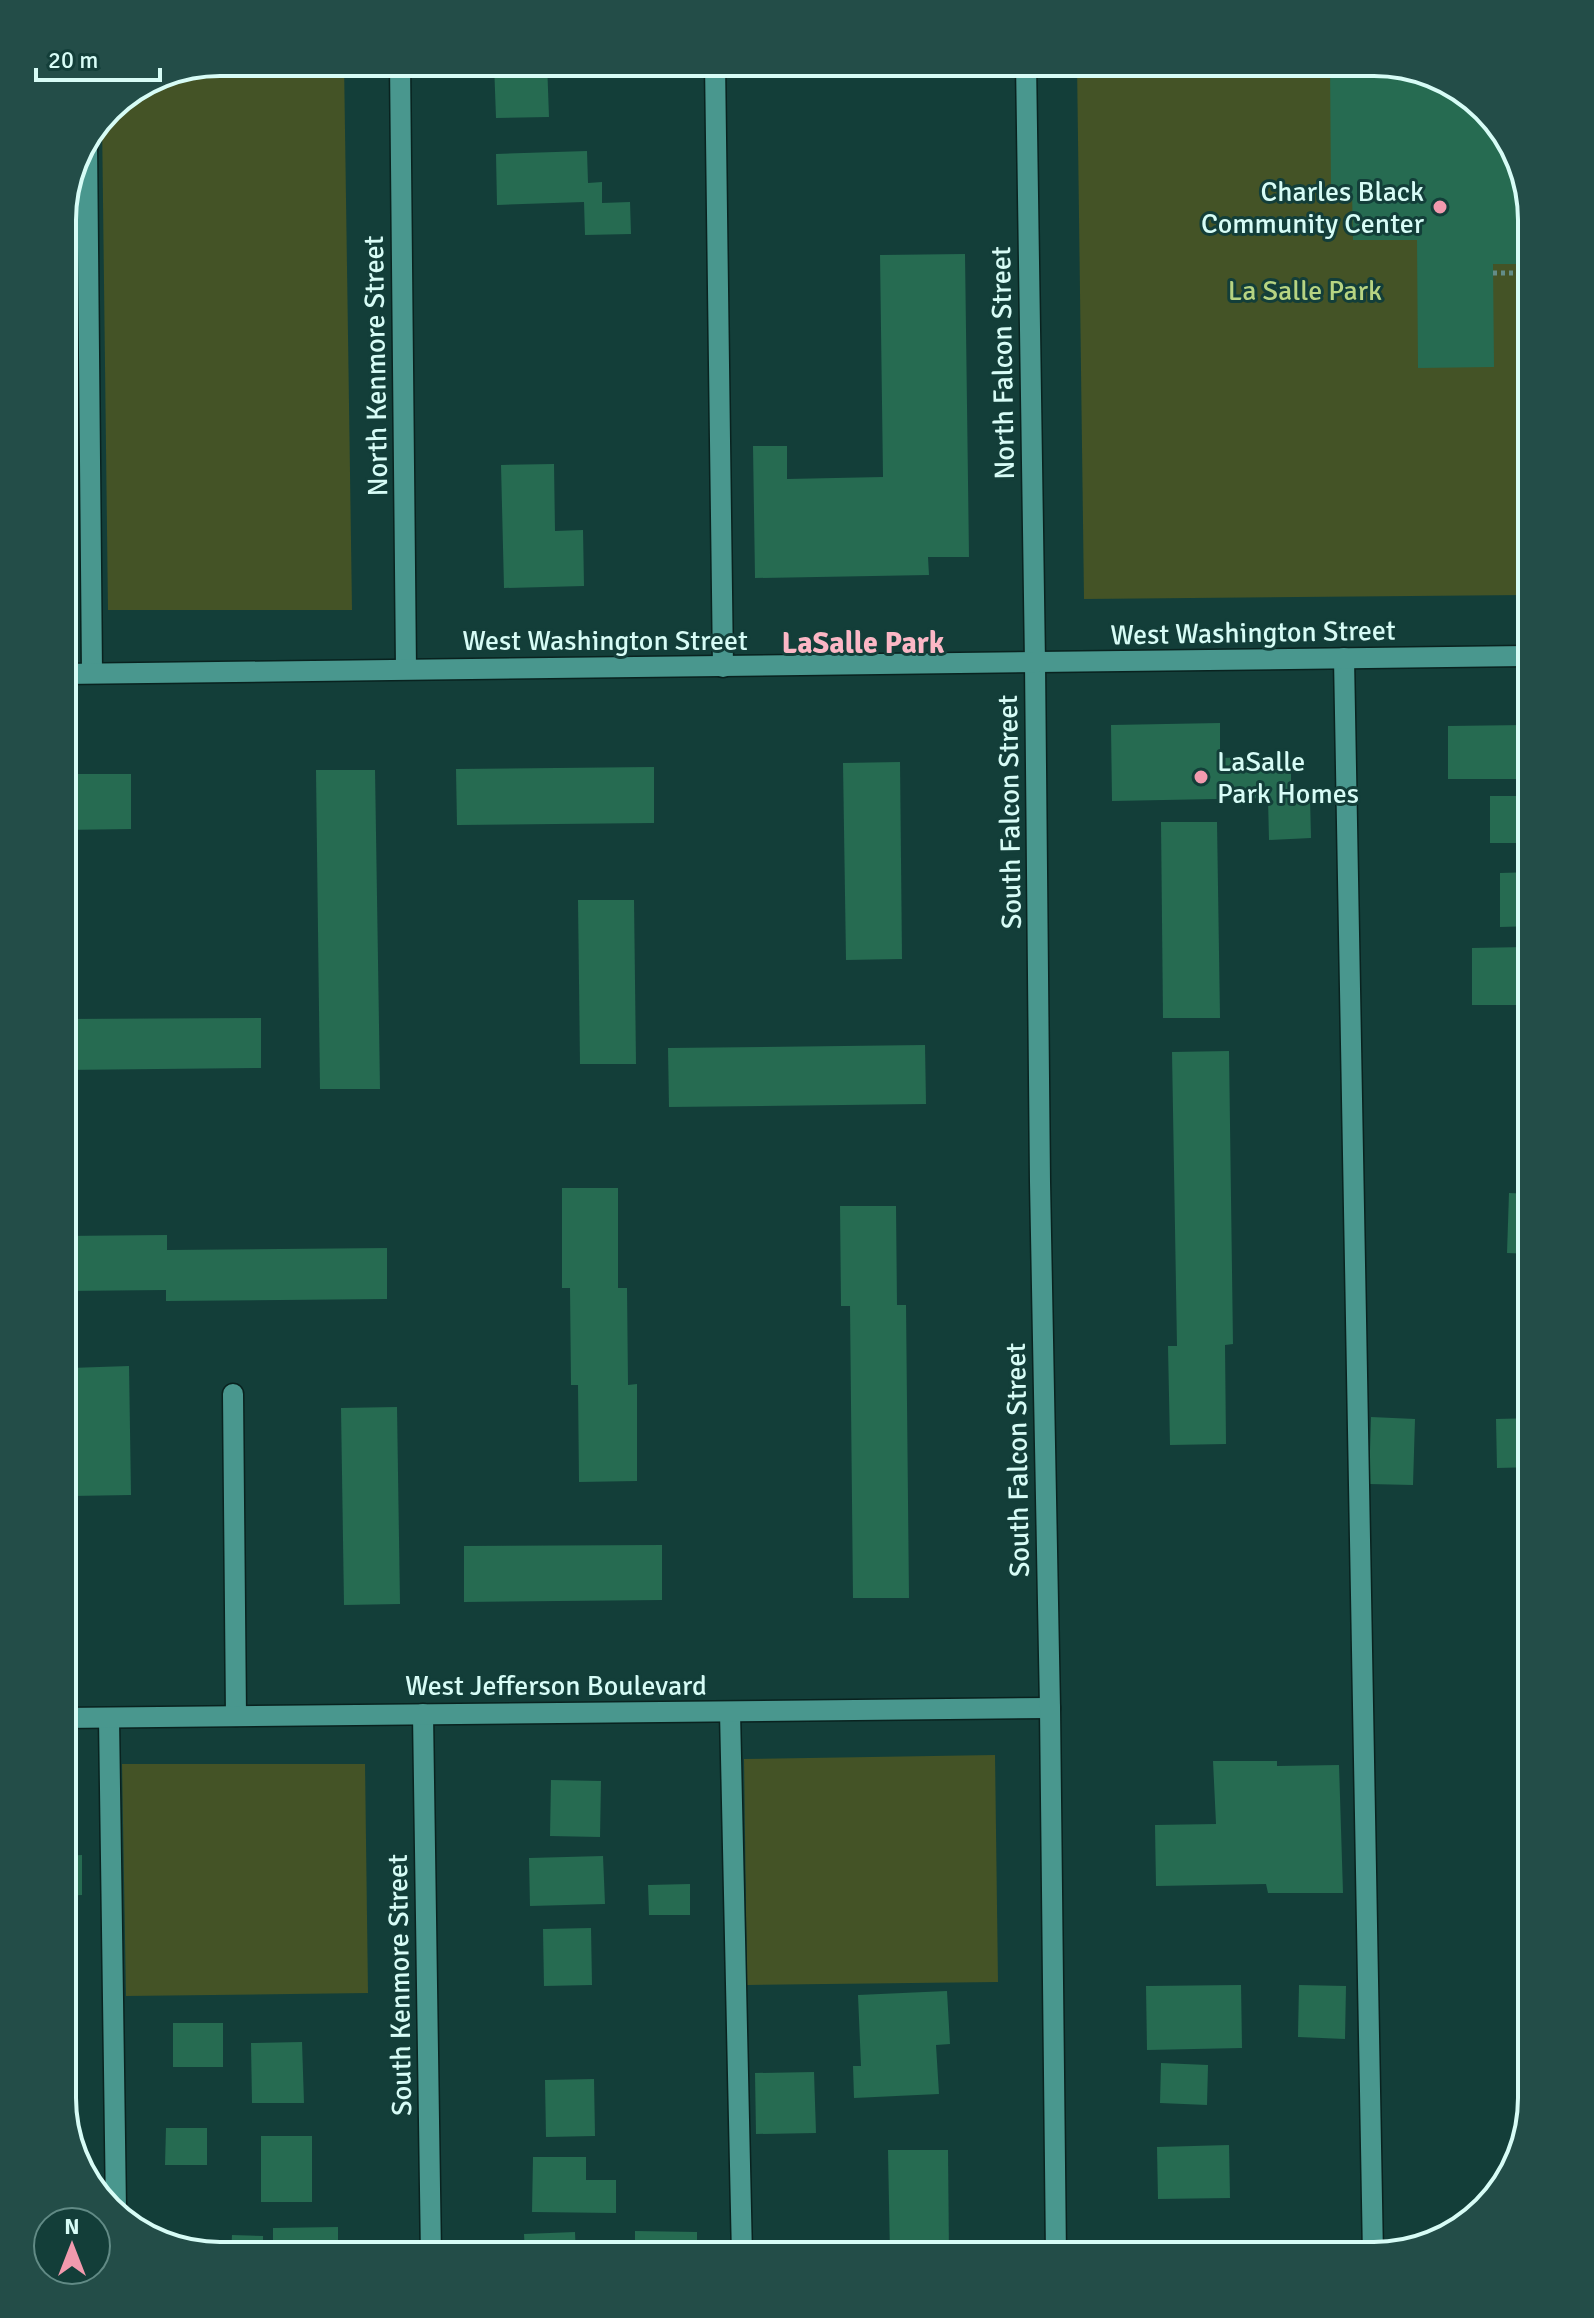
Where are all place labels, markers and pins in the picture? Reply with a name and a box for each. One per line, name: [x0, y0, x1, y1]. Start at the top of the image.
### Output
place label: Charles Black Community Center: [1201, 175, 1425, 241]
marker: Charles Black Community Center: [1431, 198, 1449, 216]
place label: LaSalle Park Homes: [1217, 745, 1359, 811]
marker: LaSalle Park Homes: [1192, 768, 1210, 786]

